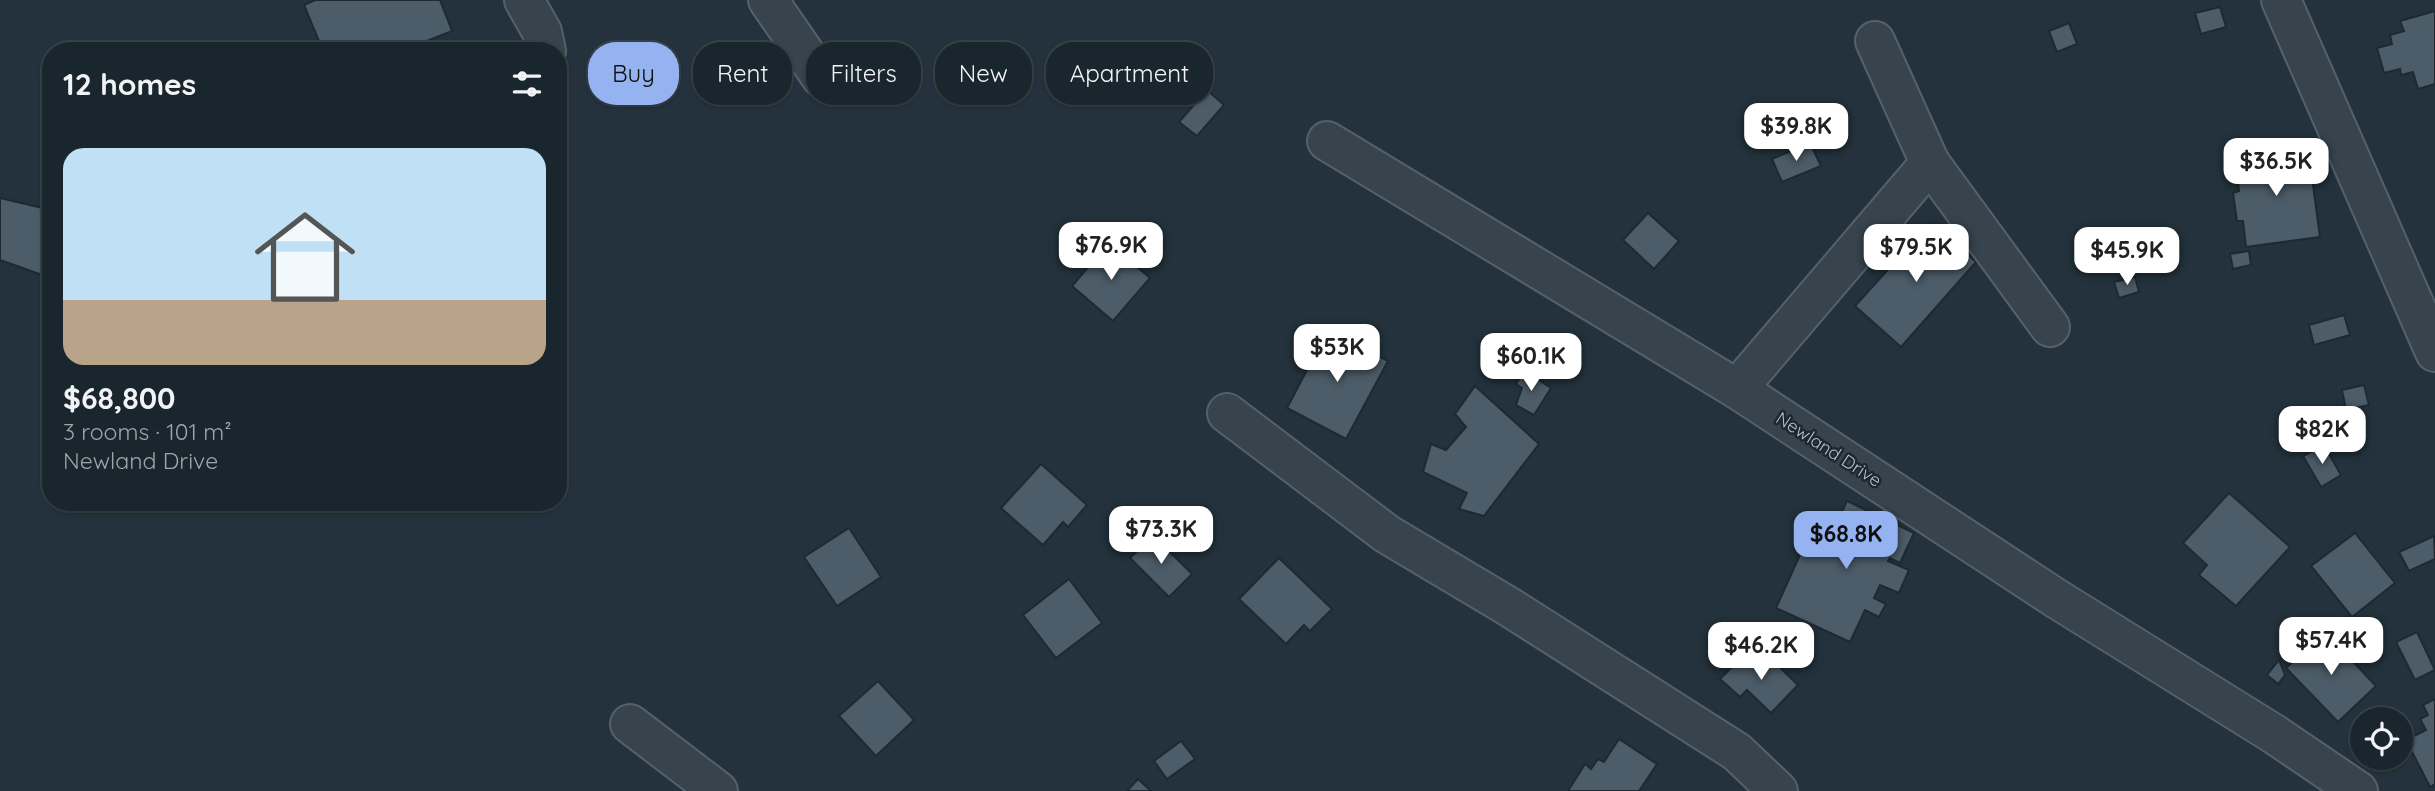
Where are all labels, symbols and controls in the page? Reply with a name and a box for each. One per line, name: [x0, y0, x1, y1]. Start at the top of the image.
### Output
chip: Buy: [588, 42, 679, 105]
chip: Rent: [693, 42, 792, 105]
chip: Filters: [806, 42, 921, 105]
chip: New: [935, 42, 1032, 105]
chip: Apartment: [1046, 42, 1213, 105]
text: 12 homes: [63, 65, 196, 103]
icon: filters: [508, 65, 546, 103]
pin: $39.8K: [1739, 104, 1853, 163]
text: $39.8K: [1760, 111, 1832, 140]
pin: $36.5K: [2219, 138, 2333, 198]
text: $36.5K: [2240, 146, 2312, 175]
icon: home: [242, 194, 368, 320]
pin: $76.9K: [1054, 222, 1168, 282]
pin: $79.5K: [1859, 224, 1973, 284]
pin: $45.9K: [2070, 228, 2184, 287]
text: $76.9K: [1075, 230, 1147, 259]
text: $79.5K: [1880, 232, 1952, 261]
text: $45.9K: [2090, 235, 2164, 264]
pin: $53K: [1296, 324, 1378, 384]
text: $53K: [1310, 332, 1364, 361]
pin: $60.1K: [1474, 334, 1588, 393]
text: $60.1K: [1496, 341, 1566, 370]
text: $68,800: [63, 379, 175, 417]
street label: Newland Drive: [1772, 406, 1886, 492]
pin: $82K: [2281, 406, 2363, 466]
text: $82K: [2295, 414, 2349, 443]
text: 3 rooms · 101 m²: [63, 417, 232, 446]
text: Newland Drive: [63, 446, 218, 475]
pin: $73.3K: [1104, 506, 1218, 566]
pin: $68.8K: [1789, 512, 1903, 571]
text: $73.3K: [1125, 514, 1197, 543]
text: $68.8K: [1810, 519, 1882, 548]
pin: $57.4K: [2274, 618, 2388, 677]
pin: $46.2K: [1704, 622, 1818, 682]
text: $57.4K: [2295, 625, 2367, 654]
text: $46.2K: [1724, 630, 1798, 659]
map controls: [2350, 707, 2413, 770]
button: locate: [2350, 707, 2413, 770]

